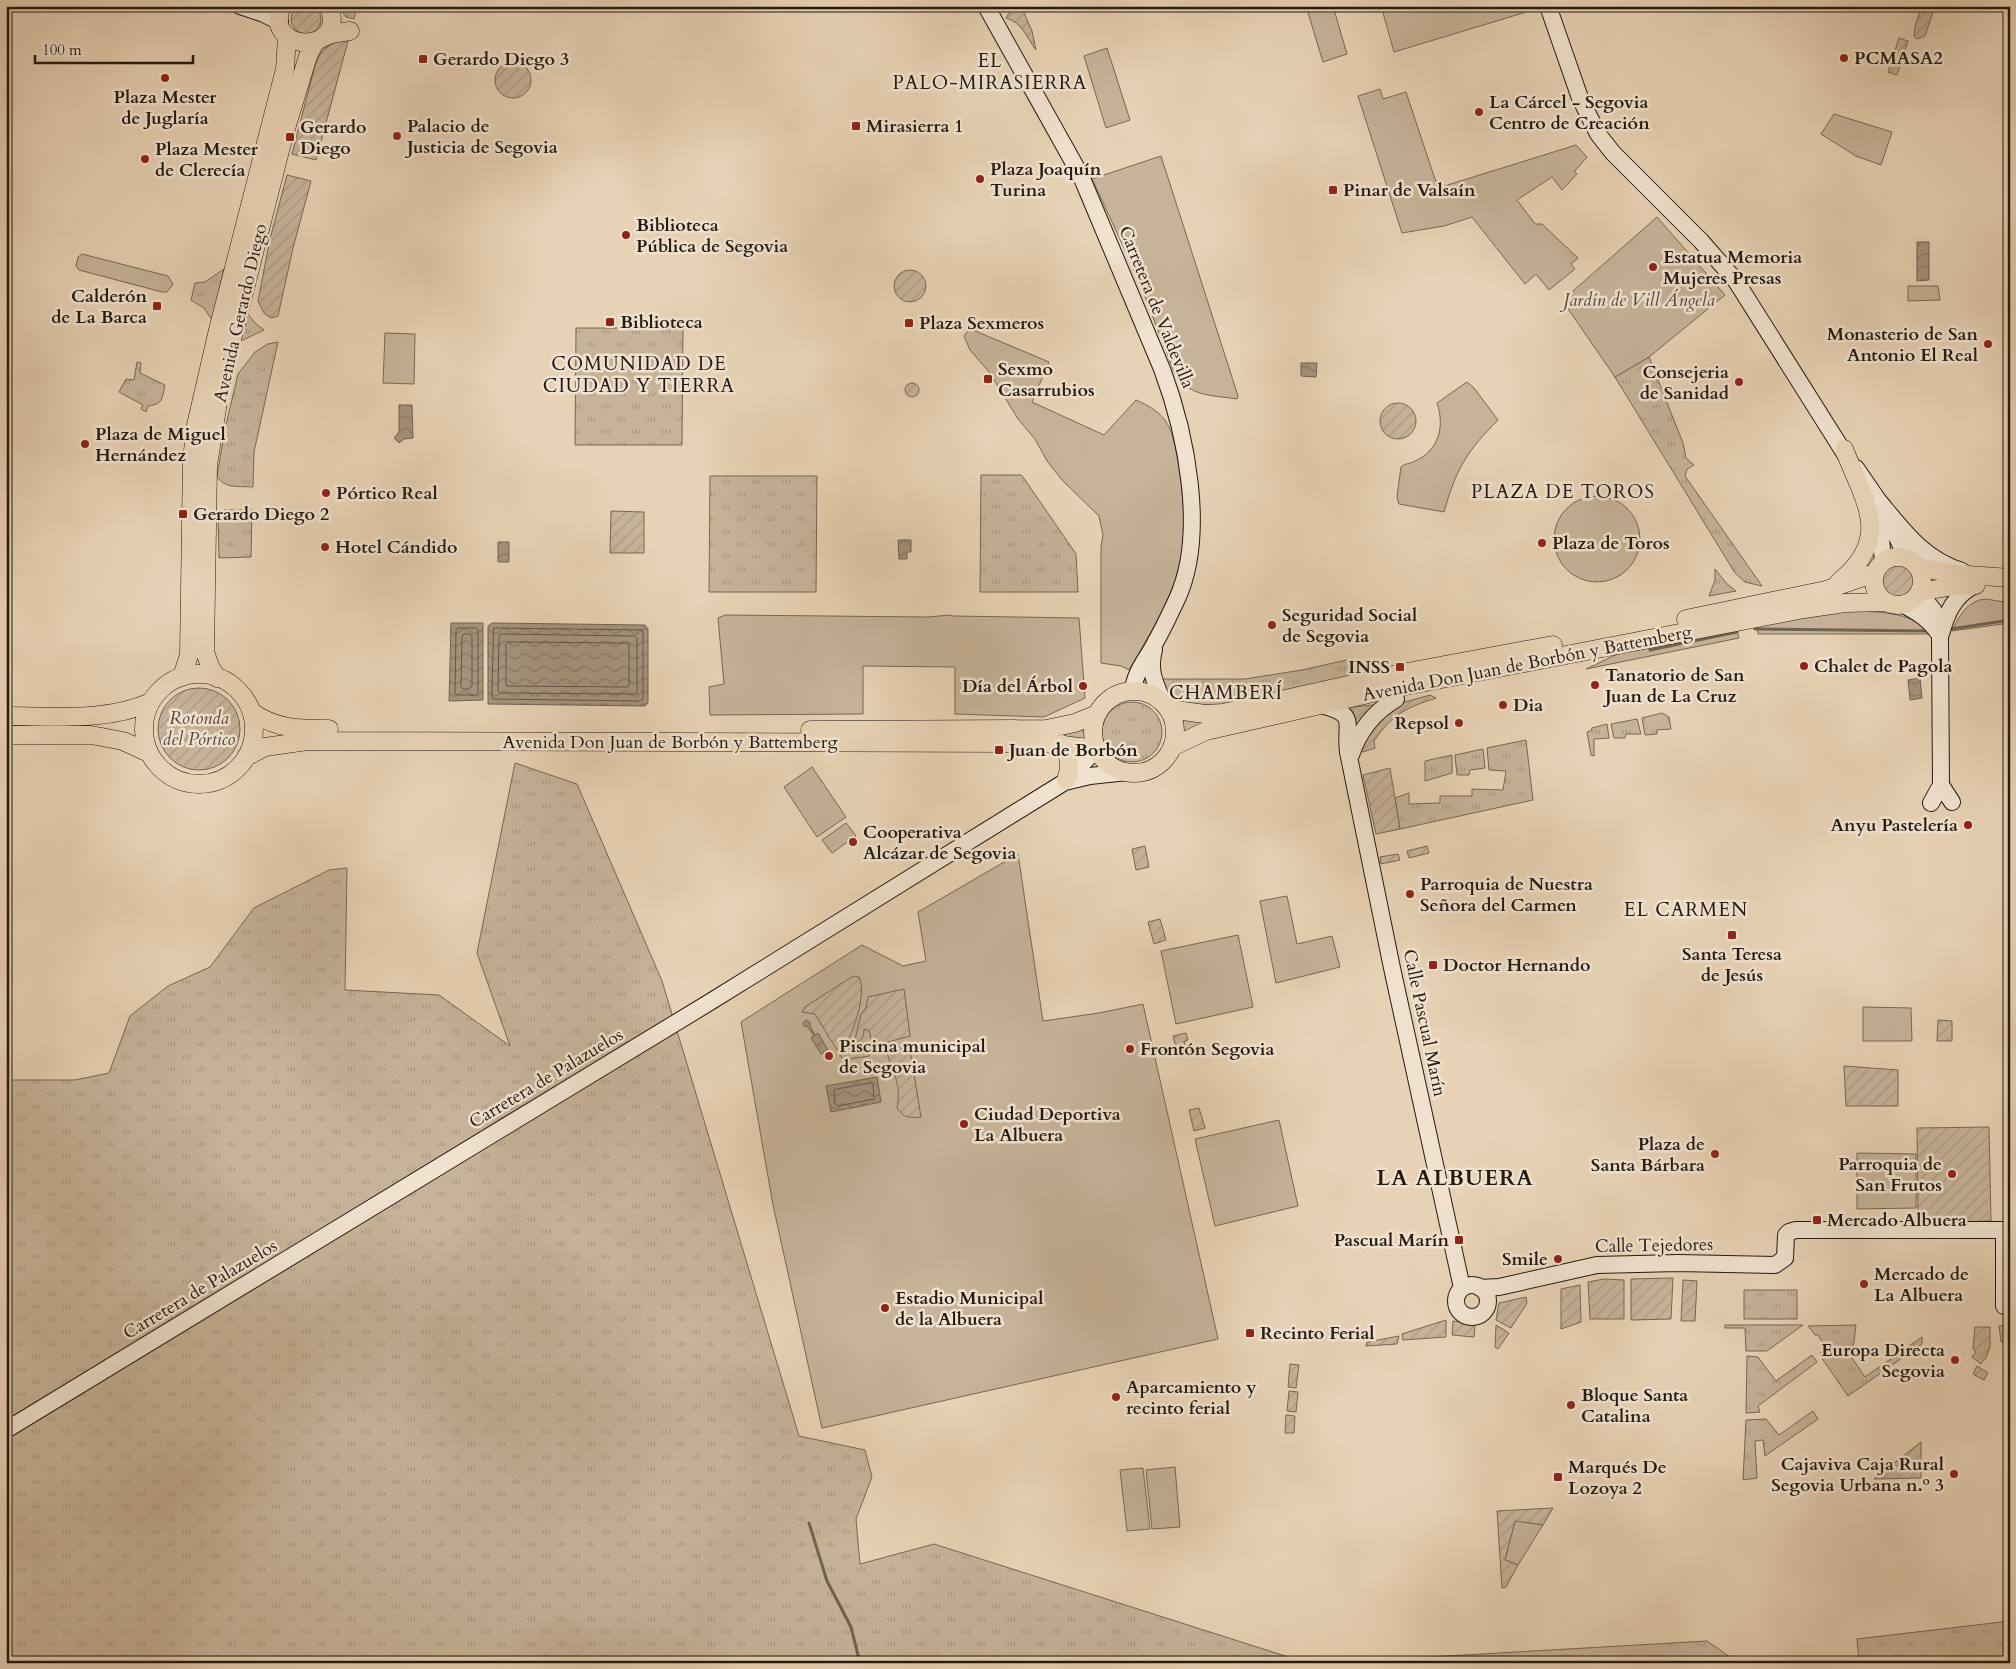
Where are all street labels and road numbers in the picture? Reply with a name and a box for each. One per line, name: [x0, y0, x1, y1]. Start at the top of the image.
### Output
street label: Avenida Gerardo Diego: [208, 221, 273, 405]
street label: Carretera de Valdevilla: [1113, 222, 1201, 392]
street label: Avenida Don Juan de Borbón y Battemberg: [1360, 619, 1695, 708]
street label: Avenida Don Juan de Borbón y Battemberg: [503, 730, 838, 755]
street label: Calle Pascual Marín: [1397, 947, 1452, 1100]
street label: Carretera de Palazuelos: [465, 1022, 628, 1134]
street label: Calle Tejedores: [1595, 1232, 1713, 1259]
street label: Carretera de Palazuelos: [119, 1233, 282, 1345]

